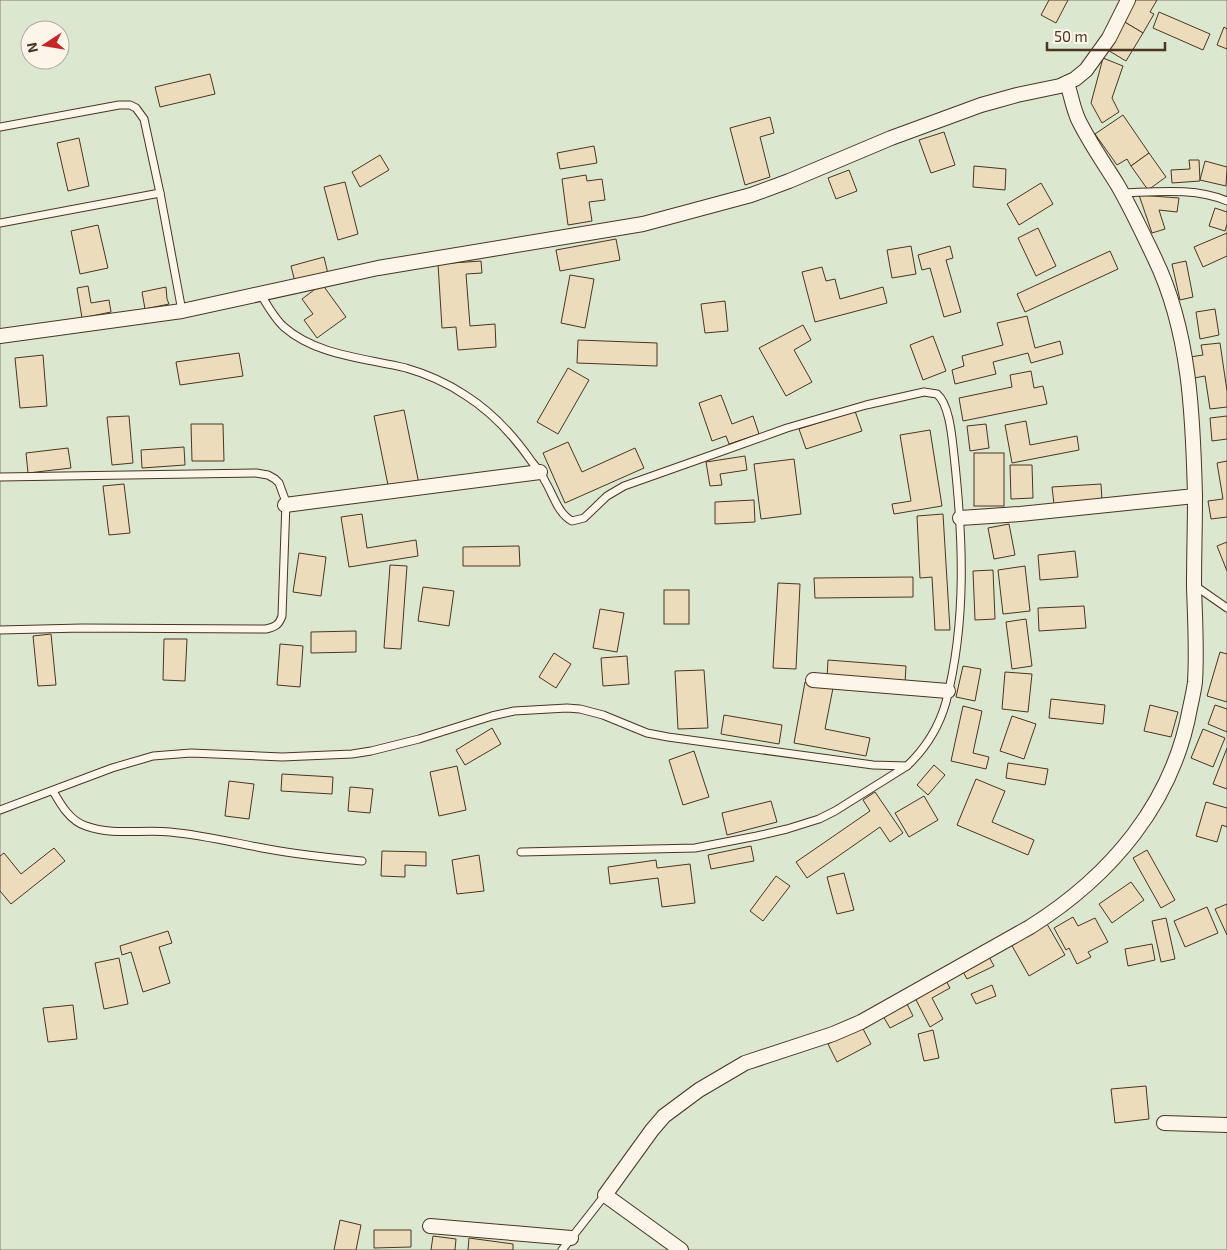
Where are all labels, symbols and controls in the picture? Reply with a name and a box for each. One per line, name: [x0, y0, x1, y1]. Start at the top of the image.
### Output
north arrow: [20, 20, 70, 70]
scale bar: [1047, 20, 1164, 52]
text: 50 m: [1054, 27, 1088, 45]
text: N: [22, 41, 41, 55]

